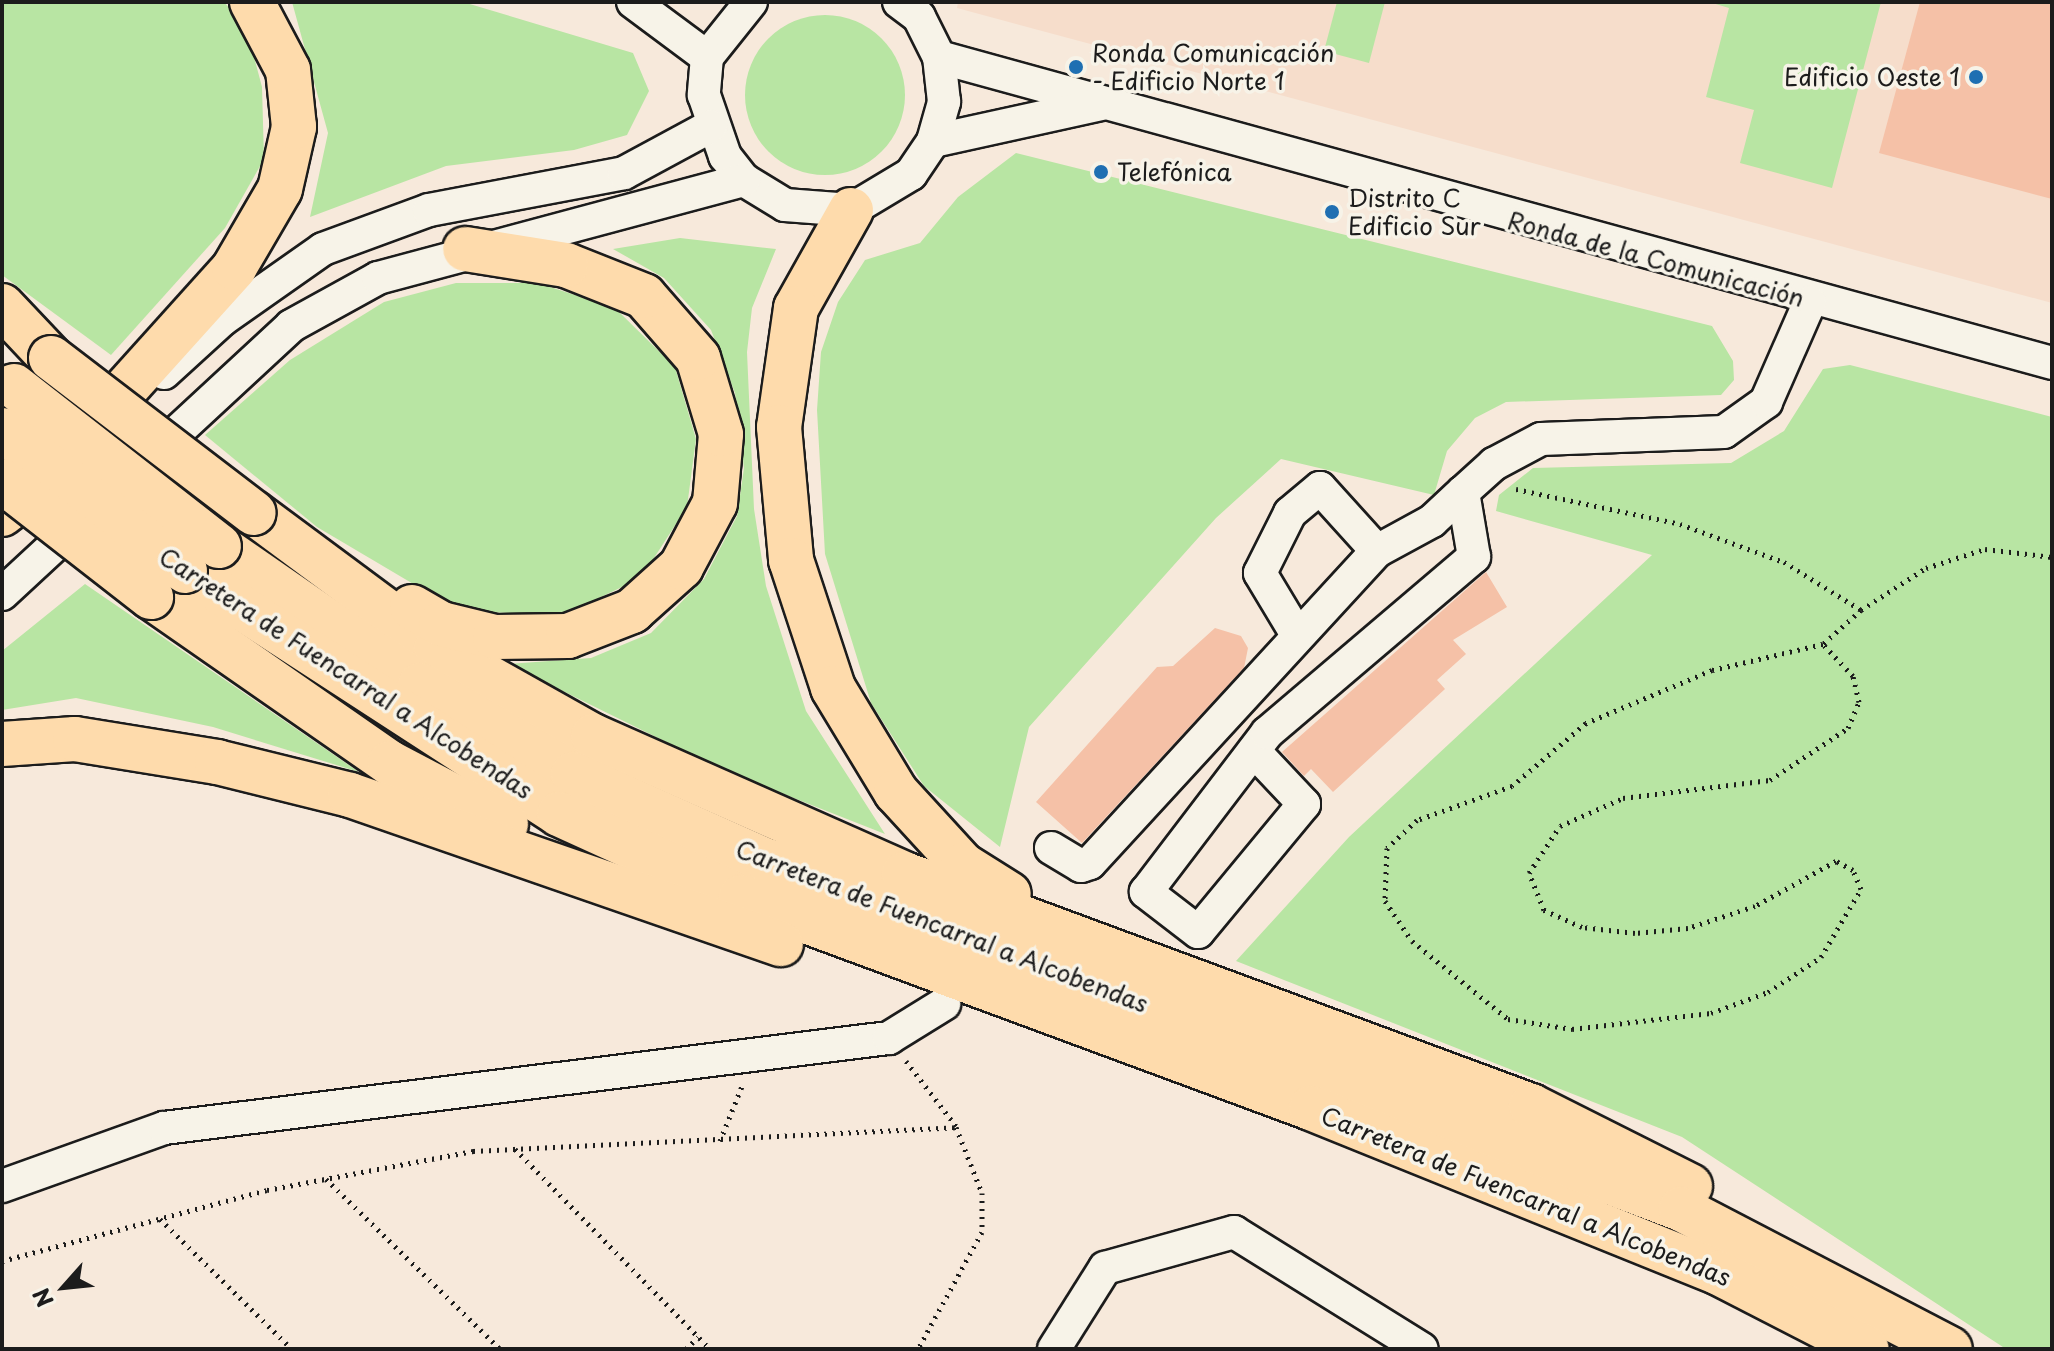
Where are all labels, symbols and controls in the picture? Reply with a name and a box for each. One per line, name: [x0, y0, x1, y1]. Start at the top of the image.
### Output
place label: Ronda Comunicación - Edificio Norte 1: [1092, 39, 1334, 95]
marker: Ronda Comunicación - Edificio Norte 1: [1067, 58, 1085, 76]
place label: Edificio Oeste 1: [1786, 63, 1960, 91]
marker: Edificio Oeste 1: [1967, 68, 1985, 86]
place label: Telefónica: [1117, 158, 1232, 186]
marker: Telefónica: [1092, 163, 1110, 181]
place label: Distrito C Edificio Sur: [1348, 184, 1480, 240]
marker: Distrito C Edificio Sur: [1323, 203, 1341, 221]
street label: Ronda de la Comunicación: [1505, 206, 1807, 312]
street label: Carretera de Fuencarral a Alcobendas: [151, 540, 541, 806]
street label: Carretera de Fuencarral a Alcobendas: [729, 833, 1155, 1019]
street label: Carretera de Fuencarral a Alcobendas: [1314, 1099, 1738, 1293]
north arrow: [24, 1247, 104, 1327]
text: N: [24, 1283, 61, 1313]

